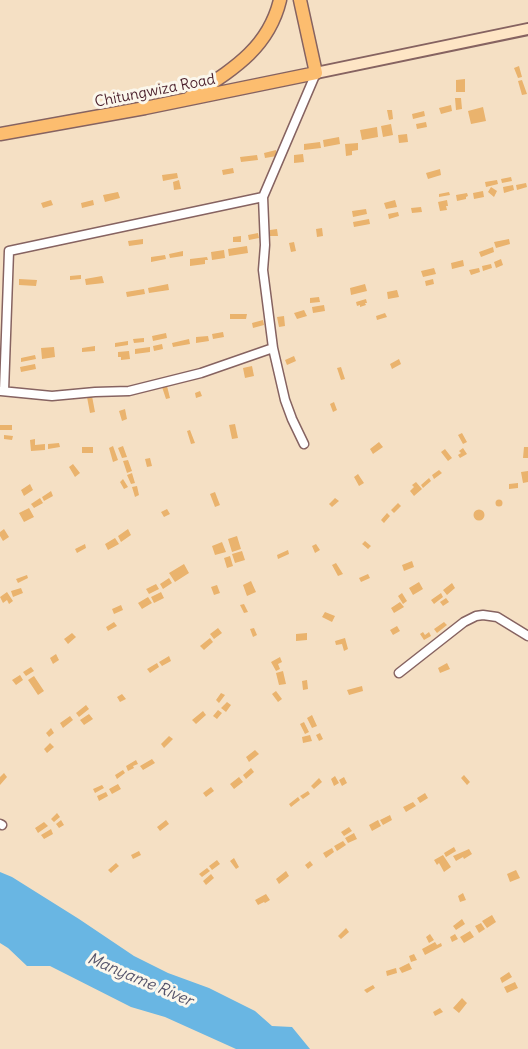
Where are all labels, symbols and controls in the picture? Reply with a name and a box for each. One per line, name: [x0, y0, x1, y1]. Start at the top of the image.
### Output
street label: Chitungwiza Road: [93, 70, 217, 112]
water label: Manyame River: [84, 949, 196, 1011]

